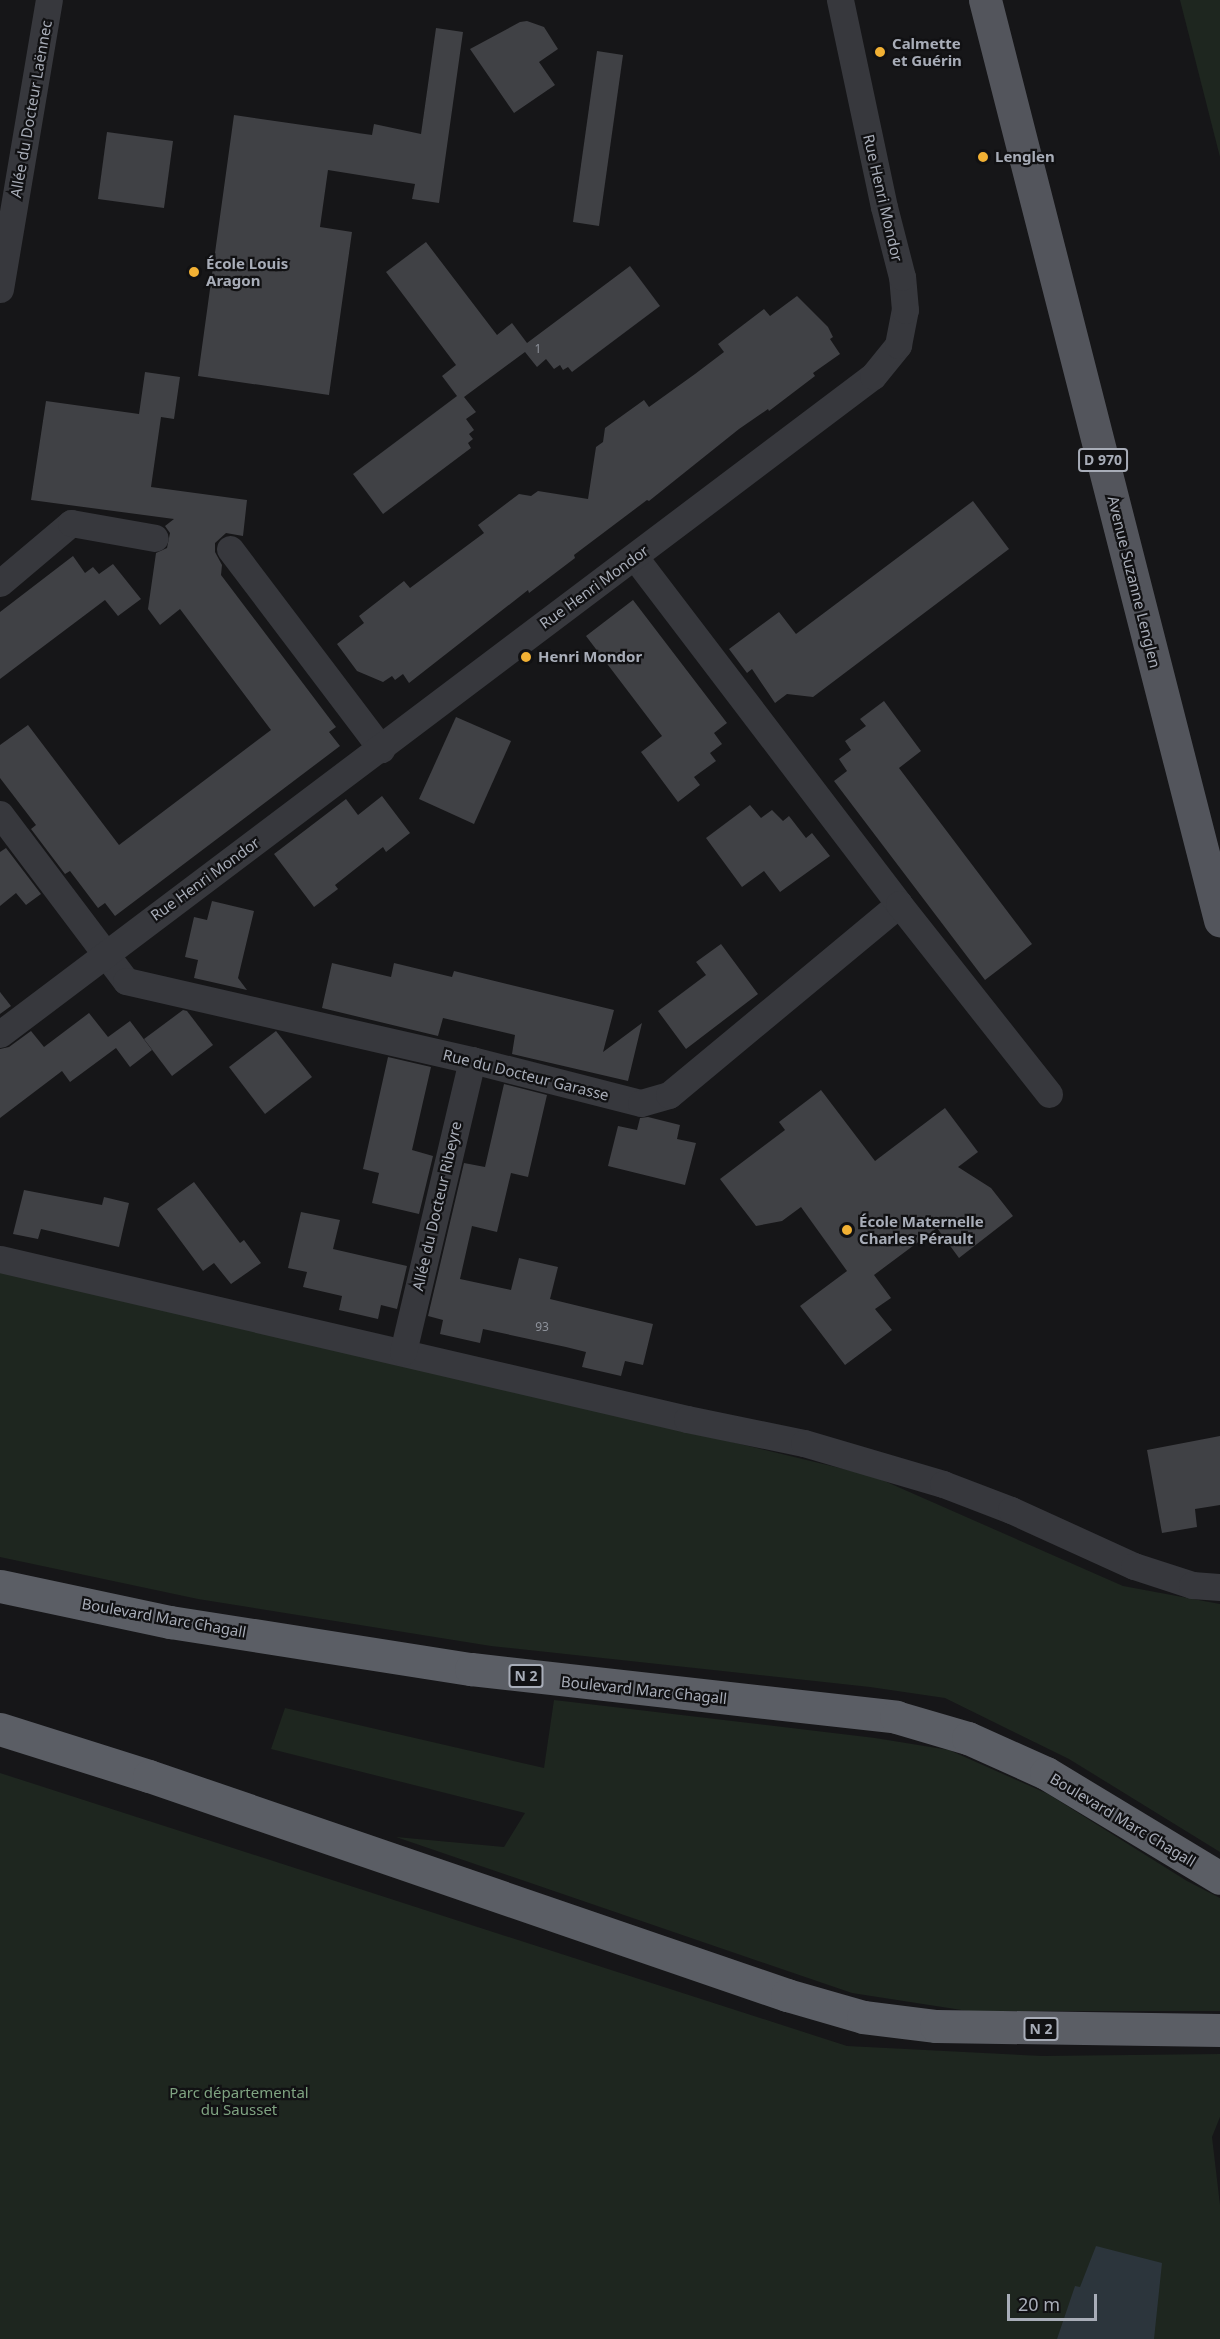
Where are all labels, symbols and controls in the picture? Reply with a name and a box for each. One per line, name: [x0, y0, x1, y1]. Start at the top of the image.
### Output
street label: Allée du Docteur Laënnec: [7, 19, 55, 199]
place label: Calmette et Guérin: [892, 34, 962, 69]
marker: Calmette et Guérin: [873, 45, 887, 59]
street label: Rue Henri Mondor: [860, 133, 906, 263]
place label: Lenglen: [995, 148, 1055, 166]
marker: Lenglen: [976, 150, 990, 164]
place label: École Louis Aragon: [206, 254, 288, 289]
marker: École Louis Aragon: [187, 265, 201, 279]
house number: 1: [535, 342, 541, 356]
road number: D 970: [1078, 449, 1128, 471]
street label: Avenue Suzanne Lenglen: [1104, 494, 1164, 670]
street label: Rue Henri Mondor: [536, 541, 652, 633]
place label: Henri Mondor: [538, 648, 642, 666]
marker: Henri Mondor: [519, 650, 533, 664]
street label: Rue Henri Mondor: [147, 833, 263, 925]
street label: Rue du Docteur Garasse: [441, 1046, 611, 1104]
street label: Allée du Docteur Ribeyre: [409, 1119, 465, 1293]
place label: École Maternelle Charles Pérault: [859, 1212, 984, 1247]
marker: École Maternelle Charles Pérault: [840, 1223, 854, 1237]
house number: 93: [535, 1320, 549, 1334]
street label: Boulevard Marc Chagall: [80, 1595, 248, 1641]
road number: N 2: [508, 1665, 544, 1687]
street label: Boulevard Marc Chagall: [560, 1672, 728, 1708]
street label: Boulevard Marc Chagall: [1047, 1769, 1199, 1871]
road number: N 2: [1023, 2018, 1059, 2040]
park label: Parc départemental du Sausset: [169, 2083, 309, 2118]
scale bar: [1010, 2282, 1100, 2320]
text: 20 m: [1018, 2292, 1060, 2316]

